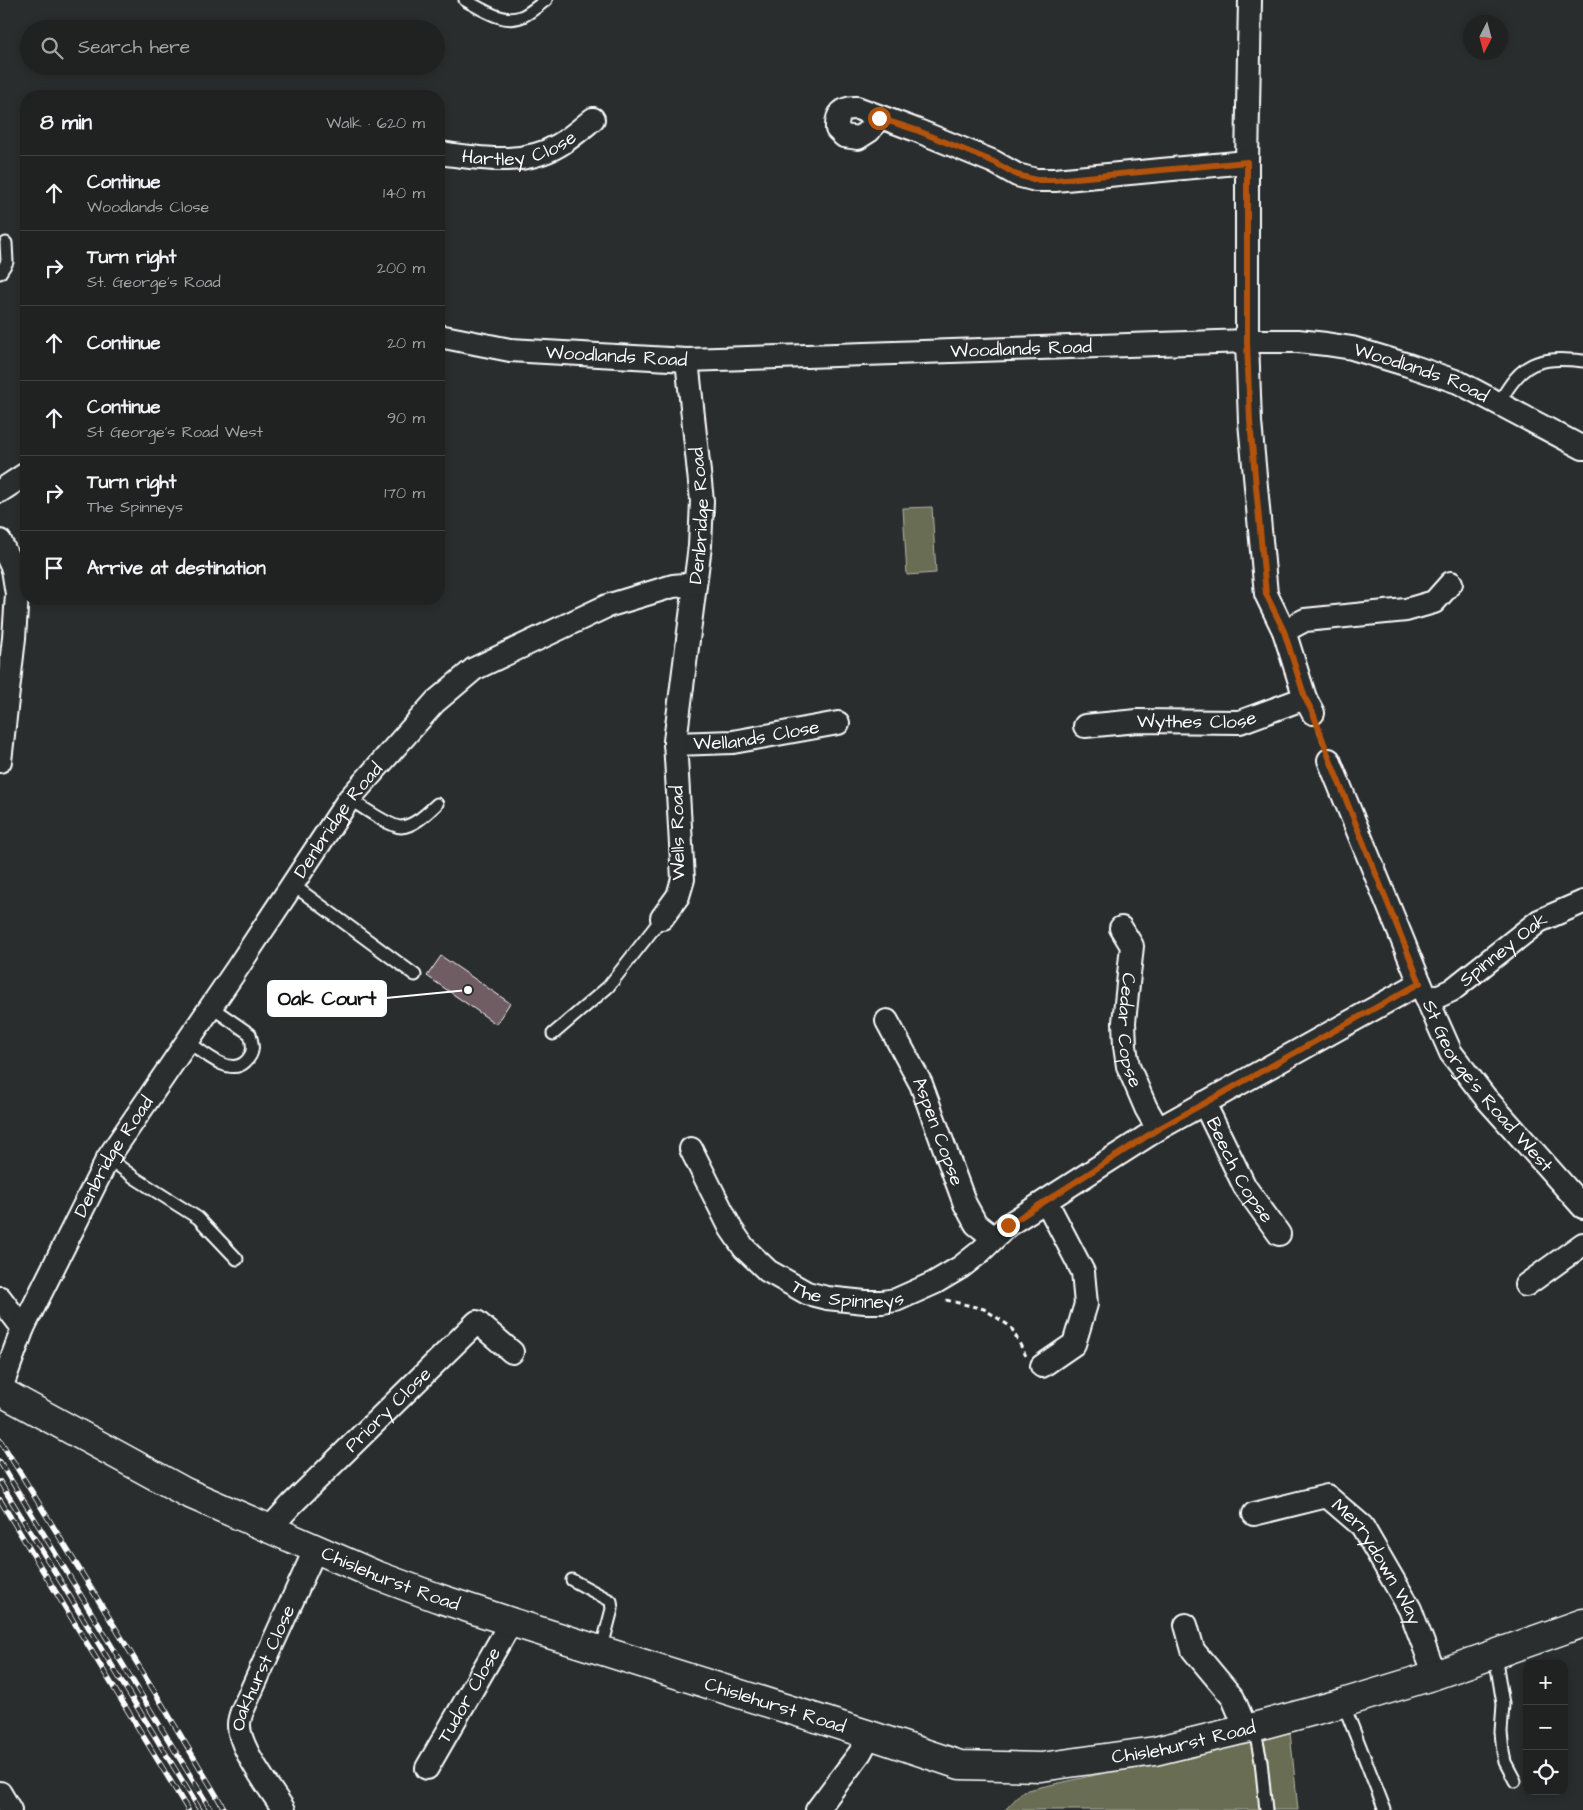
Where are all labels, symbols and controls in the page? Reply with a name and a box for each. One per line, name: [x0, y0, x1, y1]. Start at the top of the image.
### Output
north arrow: [1463, 15, 1508, 60]
search box: [20, 20, 445, 75]
icon: search: [38, 34, 66, 62]
text: Search here: [78, 34, 190, 61]
route start: [868, 107, 891, 130]
text: 8 min: [40, 108, 92, 137]
text: Walk · 620 m: [326, 112, 425, 134]
street label: Hartley Close: [460, 124, 582, 173]
text: Continue: [87, 169, 161, 196]
icon: ahead: [40, 179, 68, 207]
text: 140 m: [383, 182, 425, 204]
text: Woodlands Close: [87, 196, 209, 218]
text: Turn right: [87, 244, 176, 271]
icon: right: [40, 254, 68, 282]
text: 200 m: [377, 257, 425, 279]
text: St. George's Road: [87, 271, 221, 293]
icon: ahead: [40, 329, 68, 357]
text: Continue: [87, 330, 161, 357]
text: 20 m: [387, 332, 425, 354]
street label: Woodlands Road: [950, 333, 1093, 365]
street label: Woodlands Road: [1351, 336, 1494, 410]
street label: Woodlands Road: [545, 339, 688, 374]
text: Continue: [87, 394, 161, 421]
icon: ahead: [40, 404, 68, 432]
text: 90 m: [387, 407, 425, 429]
text: St George's Road West: [87, 421, 263, 443]
street label: Denbridge Road: [682, 446, 716, 586]
text: Turn right: [87, 469, 176, 496]
icon: right: [40, 479, 68, 507]
text: 170 m: [384, 482, 425, 504]
text: The Spinneys: [87, 496, 183, 518]
icon: arrive: [40, 554, 68, 582]
text: Arrive at destination: [87, 555, 266, 582]
street label: Wythes Close: [1137, 704, 1260, 736]
street label: Wellands Close: [693, 713, 822, 757]
street label: Denbridge Road: [287, 756, 389, 883]
street label: Wells Road: [664, 785, 692, 881]
street label: Spinney Oak: [1453, 905, 1552, 993]
street label: Cedar Copse: [1110, 971, 1149, 1092]
callout: Oak Court: [268, 981, 386, 1016]
text: Oak Court: [278, 985, 377, 1013]
street label: St George's Road West: [1416, 995, 1560, 1178]
street label: Aspen Copse: [906, 1072, 971, 1190]
street label: Denbridge Road: [67, 1090, 160, 1222]
street label: Beech Copse: [1199, 1112, 1280, 1228]
route end: [997, 1214, 1020, 1237]
street label: The Spinneys: [786, 1273, 908, 1316]
street label: Priory Close: [339, 1361, 437, 1458]
street label: Merrydown Way: [1326, 1492, 1428, 1630]
street label: Chislehurst Road: [317, 1539, 464, 1618]
street label: Oakhurst Close: [225, 1600, 302, 1731]
street label: Tudor Close: [431, 1642, 507, 1748]
map controls: [1523, 1660, 1568, 1795]
button: +: [1523, 1660, 1568, 1705]
street label: Chislehurst Road: [701, 1670, 849, 1740]
button: −: [1523, 1705, 1568, 1750]
street label: Chislehurst Road: [1110, 1714, 1258, 1770]
button: locate: [1523, 1750, 1568, 1795]

